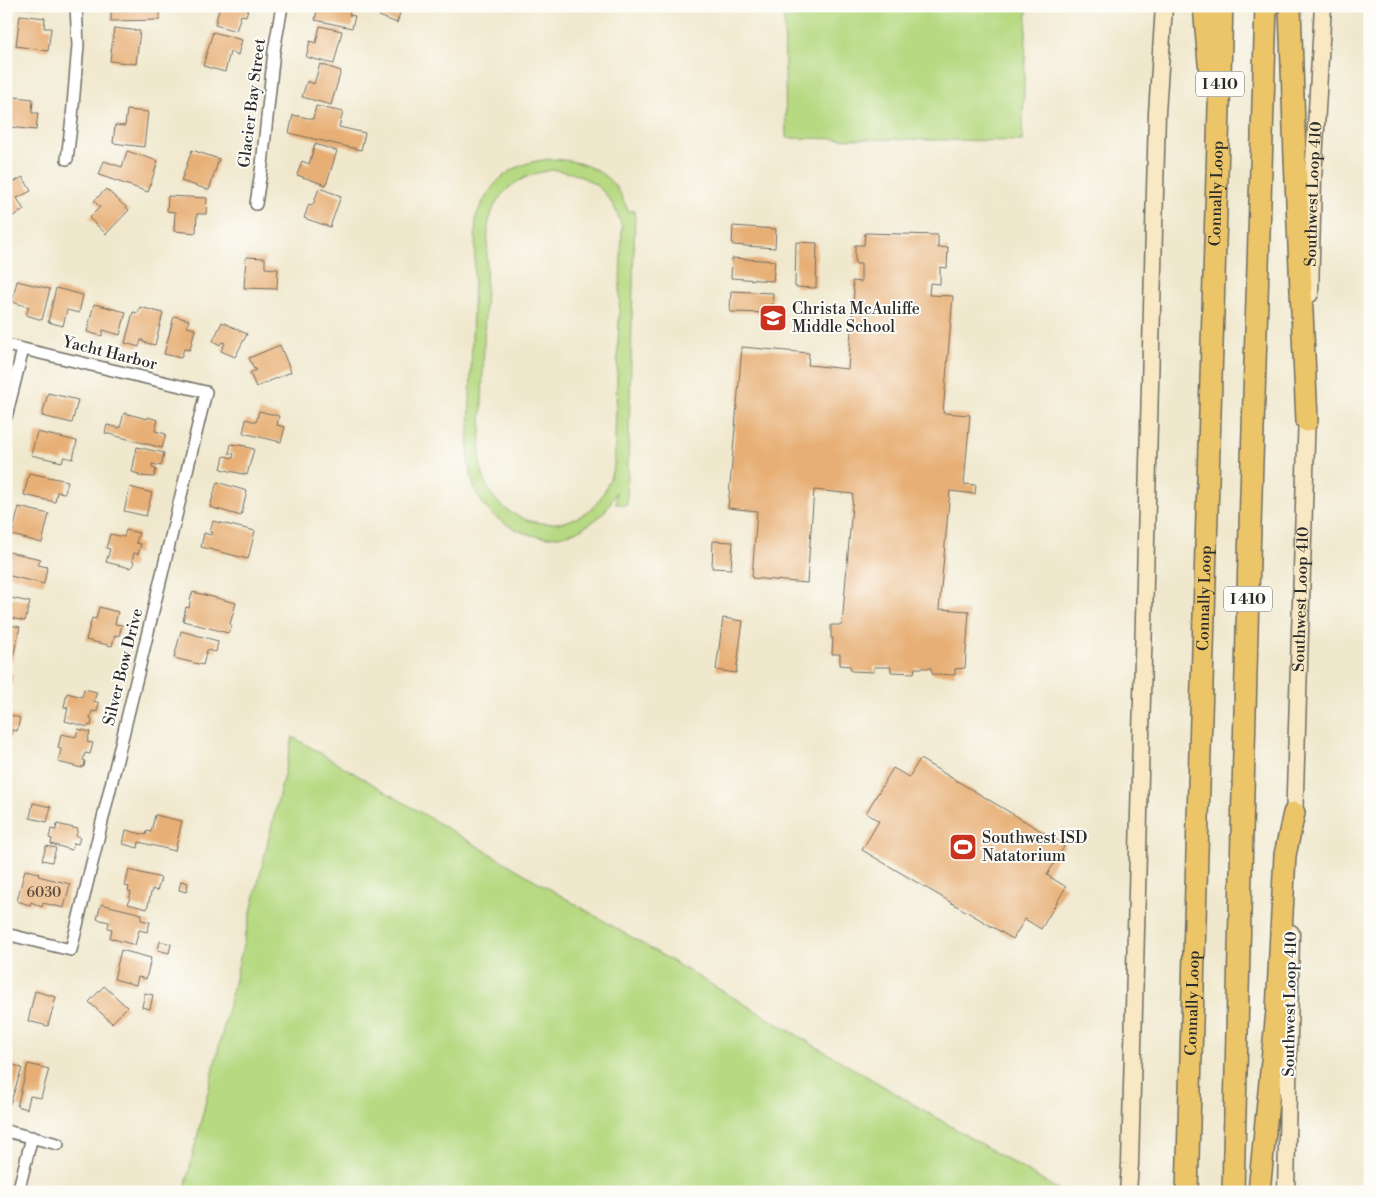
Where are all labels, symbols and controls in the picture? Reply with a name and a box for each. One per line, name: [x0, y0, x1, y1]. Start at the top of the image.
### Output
street label: Glacier Bay Street: [234, 37, 270, 169]
road number: I 410: [1196, 72, 1244, 96]
street label: Southwest Loop 410: [1301, 121, 1326, 267]
street label: Connally Loop: [1205, 140, 1228, 247]
place label: Christa McAuliffe Middle School: [792, 299, 920, 337]
school or university icon: Christa McAuliffe Middle School: [758, 303, 788, 333]
street label: Yacht Harbor: [60, 331, 160, 374]
street label: Southwest Loop 410: [1289, 526, 1313, 672]
street label: Connally Loop: [1193, 545, 1216, 651]
road number: I 410: [1224, 586, 1272, 612]
street label: Silver Bow Drive: [99, 606, 147, 728]
place label: Southwest ISD Natatorium: [982, 828, 1087, 866]
sports icon: Southwest ISD Natatorium: [948, 832, 978, 862]
house number: 6030: [27, 884, 61, 902]
street label: Southwest Loop 410: [1279, 931, 1301, 1077]
street label: Connally Loop: [1181, 950, 1204, 1056]

